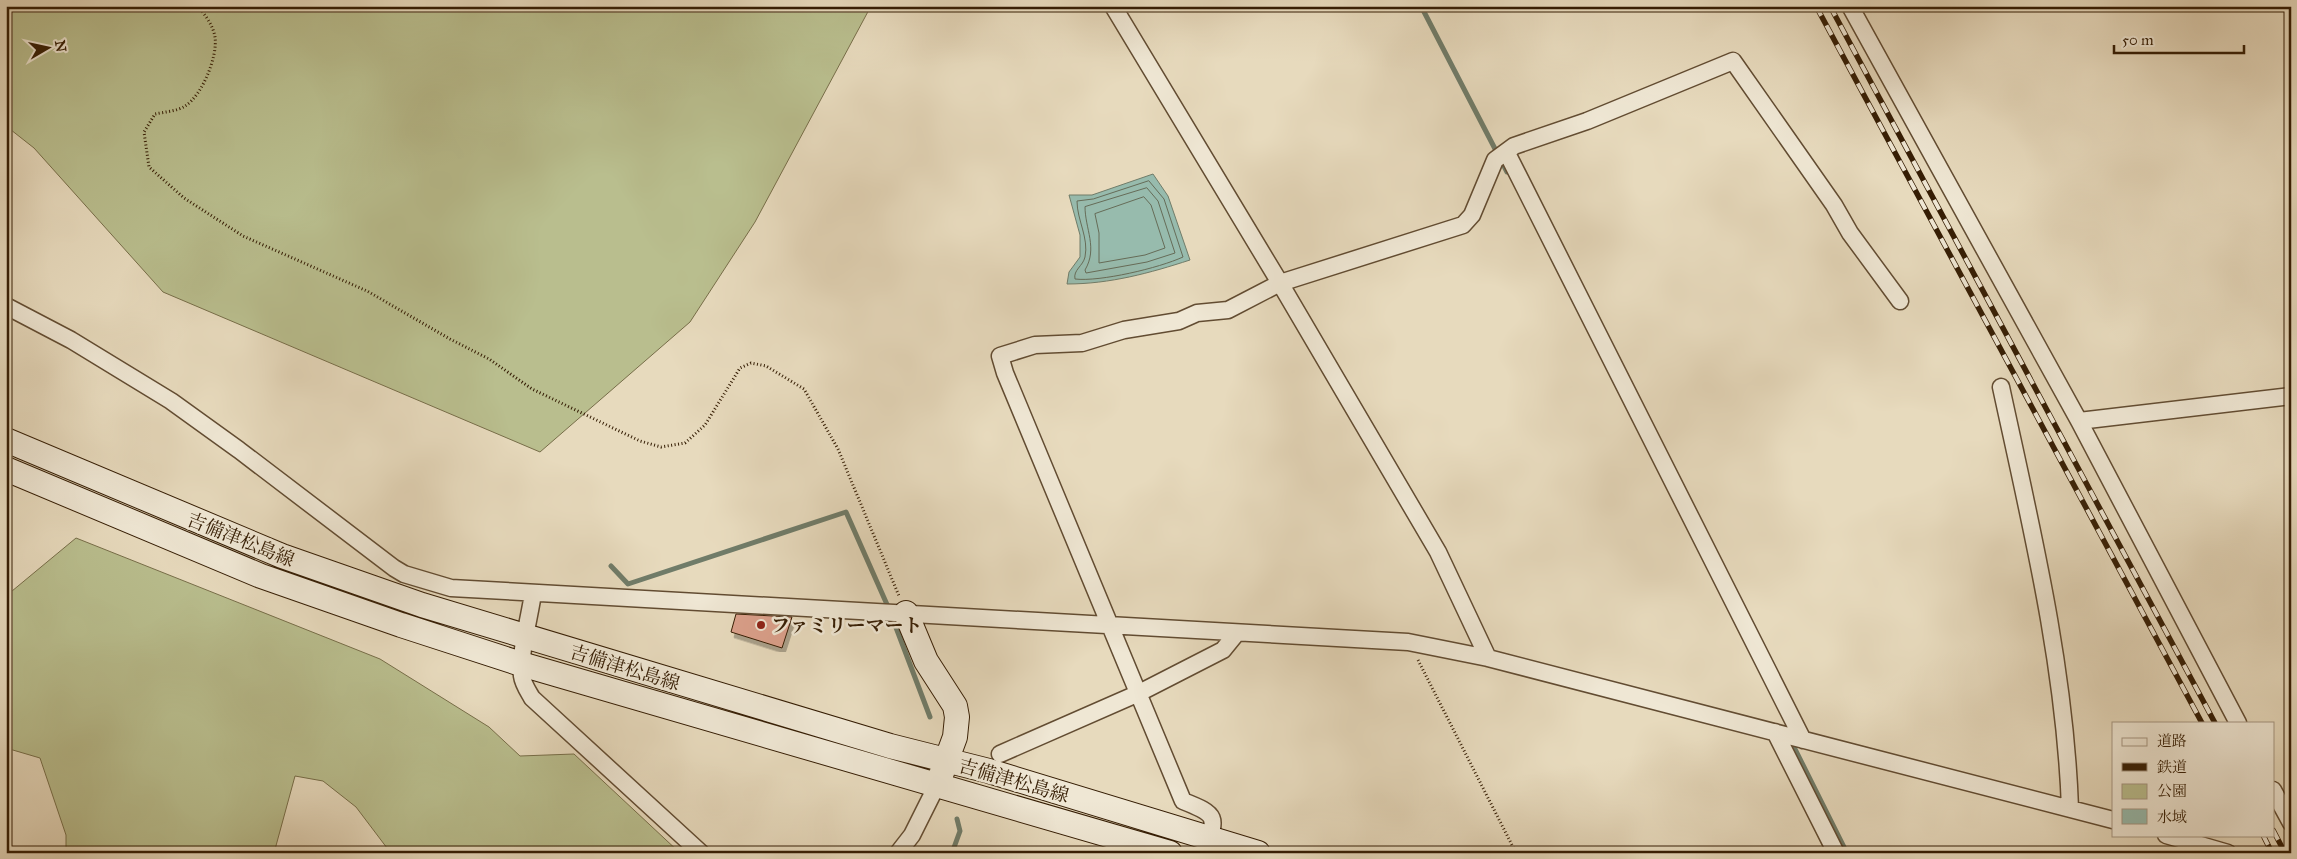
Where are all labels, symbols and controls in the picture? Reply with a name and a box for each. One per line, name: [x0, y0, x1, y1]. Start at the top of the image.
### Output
north arrow: [22, 22, 72, 72]
scale bar: [2114, 22, 2244, 54]
text: 50 m: [2122, 31, 2154, 49]
text: N: [51, 39, 70, 53]
street label: 吉備津松島線: [184, 507, 298, 571]
place label: ファミリーマート: [771, 614, 923, 637]
marker: ファミリーマート: [755, 619, 767, 631]
street label: 吉備津松島線: [567, 640, 683, 695]
legend: [2112, 722, 2274, 836]
text: 道路: [2157, 732, 2187, 750]
street label: 吉備津松島線: [956, 754, 1072, 807]
text: 鉄道: [2157, 758, 2187, 776]
text: 公園: [2157, 782, 2187, 800]
text: 水域: [2157, 808, 2187, 826]

